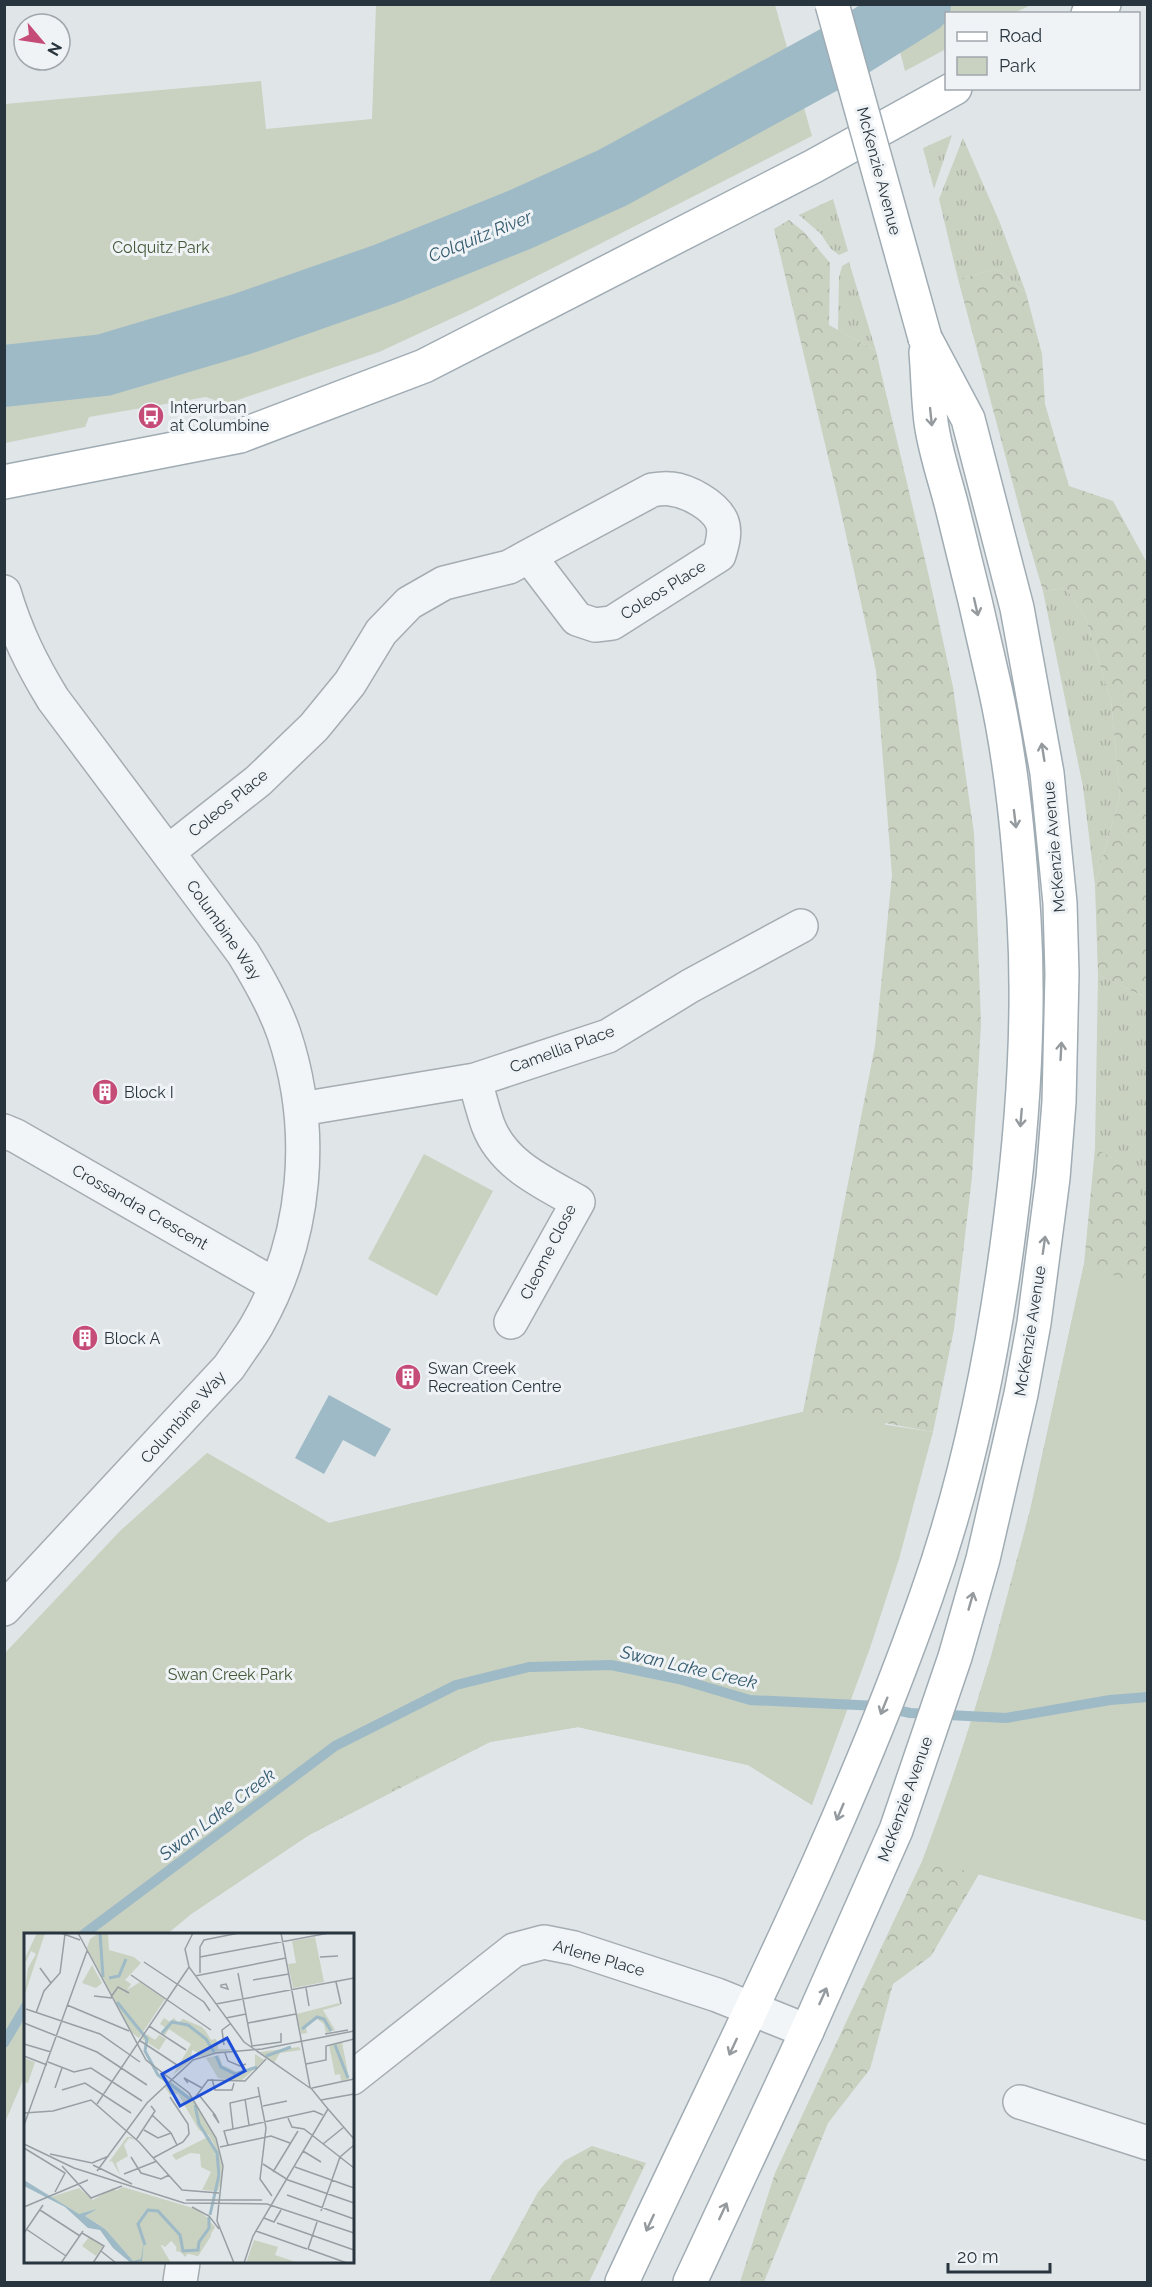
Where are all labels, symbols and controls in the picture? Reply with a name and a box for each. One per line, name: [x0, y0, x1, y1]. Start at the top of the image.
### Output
north arrow: [12, 12, 72, 72]
legend: [945, 12, 1140, 90]
text: Road: [999, 25, 1042, 46]
text: N: [43, 39, 66, 59]
text: Park: [999, 55, 1036, 76]
street label: McKenzie Avenue: [853, 105, 905, 237]
water label: Colquitz River: [425, 205, 536, 266]
park label: Colquitz Park: [112, 238, 210, 257]
place label: Interurban at Columbine: [170, 398, 269, 435]
bus stop icon: Interurban at Columbine: [136, 401, 166, 431]
one-way arrow: [926, 407, 937, 427]
street label: Coleos Place: [617, 556, 709, 624]
one-way arrow: [971, 597, 982, 616]
one-way arrow: [1038, 743, 1049, 763]
street label: Coleos Place: [184, 765, 272, 841]
street label: McKenzie Avenue: [1039, 781, 1069, 913]
one-way arrow: [1010, 809, 1021, 829]
street label: Columbine Way: [182, 876, 266, 984]
street label: Camellia Place: [507, 1021, 617, 1077]
one-way arrow: [1056, 1042, 1067, 1062]
building icon: Block I: [90, 1077, 120, 1107]
place label: Block I: [124, 1083, 174, 1102]
one-way arrow: [1015, 1108, 1026, 1128]
street label: Crossandra Crescent: [69, 1160, 212, 1254]
street label: Cleome Close: [516, 1201, 580, 1303]
one-way arrow: [1039, 1236, 1050, 1256]
street label: McKenzie Avenue: [1010, 1264, 1050, 1398]
building icon: Block A: [70, 1323, 100, 1353]
place label: Block A: [104, 1329, 160, 1348]
place label: Swan Creek Recreation Centre: [428, 1359, 561, 1396]
building icon: Swan Creek Recreation Centre: [393, 1362, 423, 1392]
street label: Columbine Way: [137, 1367, 230, 1467]
one-way arrow: [966, 1592, 977, 1611]
water label: Swan Lake Creek: [618, 1641, 760, 1693]
park label: Swan Creek Park: [168, 1665, 293, 1684]
one-way arrow: [878, 1696, 889, 1714]
street label: McKenzie Avenue: [874, 1734, 936, 1864]
water label: Swan Lake Creek: [154, 1763, 279, 1865]
one-way arrow: [834, 1802, 845, 1821]
inset map: [24, 1933, 354, 2263]
street label: Arlene Place: [551, 1936, 647, 1980]
one-way arrow: [818, 1987, 829, 2005]
one-way arrow: [727, 2037, 739, 2055]
one-way arrow: [718, 2202, 730, 2220]
one-way arrow: [643, 2213, 655, 2231]
scale bar: [948, 2236, 1050, 2274]
text: 20 m: [957, 2246, 999, 2267]

